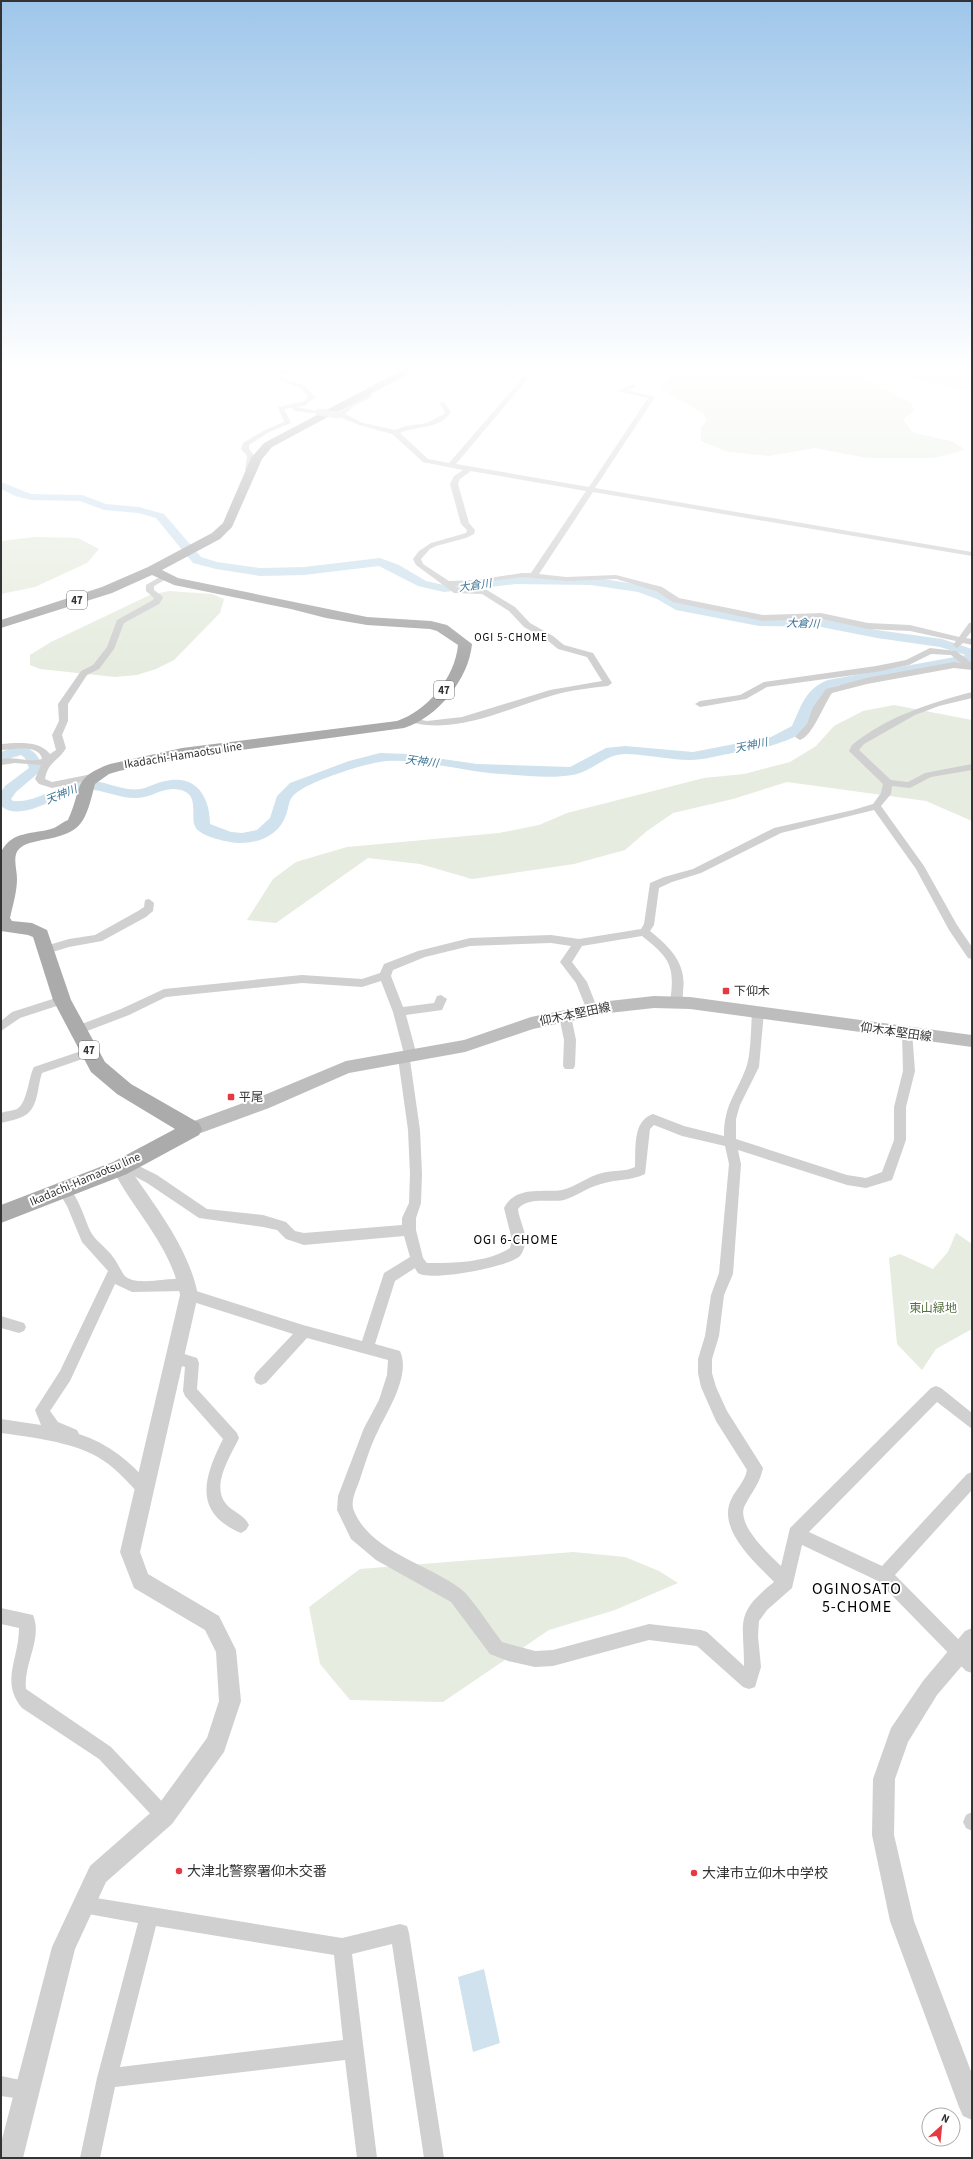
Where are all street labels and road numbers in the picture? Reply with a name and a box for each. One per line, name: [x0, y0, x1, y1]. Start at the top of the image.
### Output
road number: 47: [67, 591, 87, 609]
road number: 47: [434, 681, 454, 699]
street label: Ikadachi-Hamaotsu line: [123, 738, 243, 773]
street label: 仰木本堅田線: [538, 999, 612, 1030]
street label: 仰木本堅田線: [859, 1019, 933, 1046]
road number: 47: [79, 1041, 99, 1059]
street label: Ikadachi-Hamaotsu line: [27, 1148, 143, 1211]

